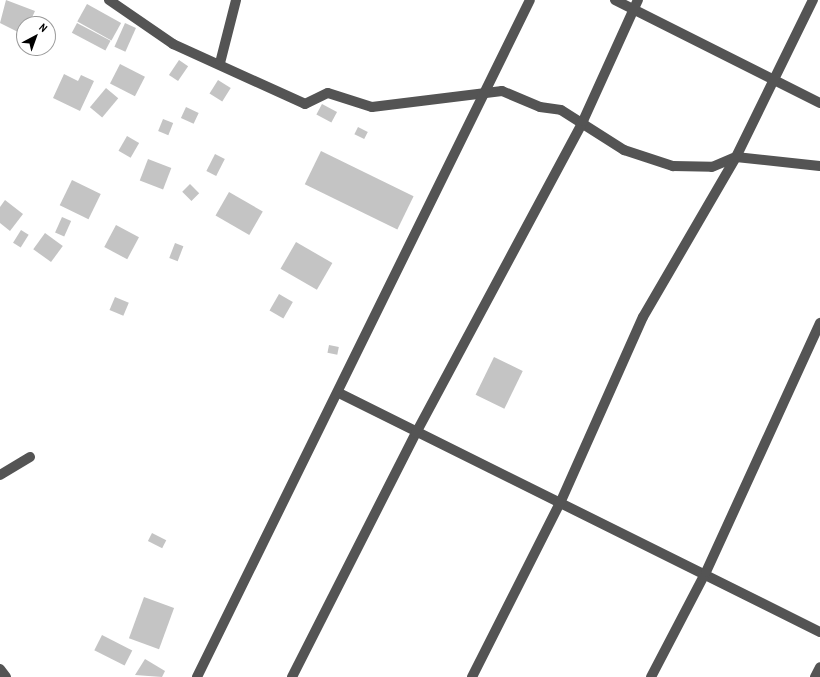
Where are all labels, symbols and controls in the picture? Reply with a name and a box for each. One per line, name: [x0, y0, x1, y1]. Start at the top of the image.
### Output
north arrow: [16, 16, 56, 56]
text: N: [36, 20, 50, 35]

